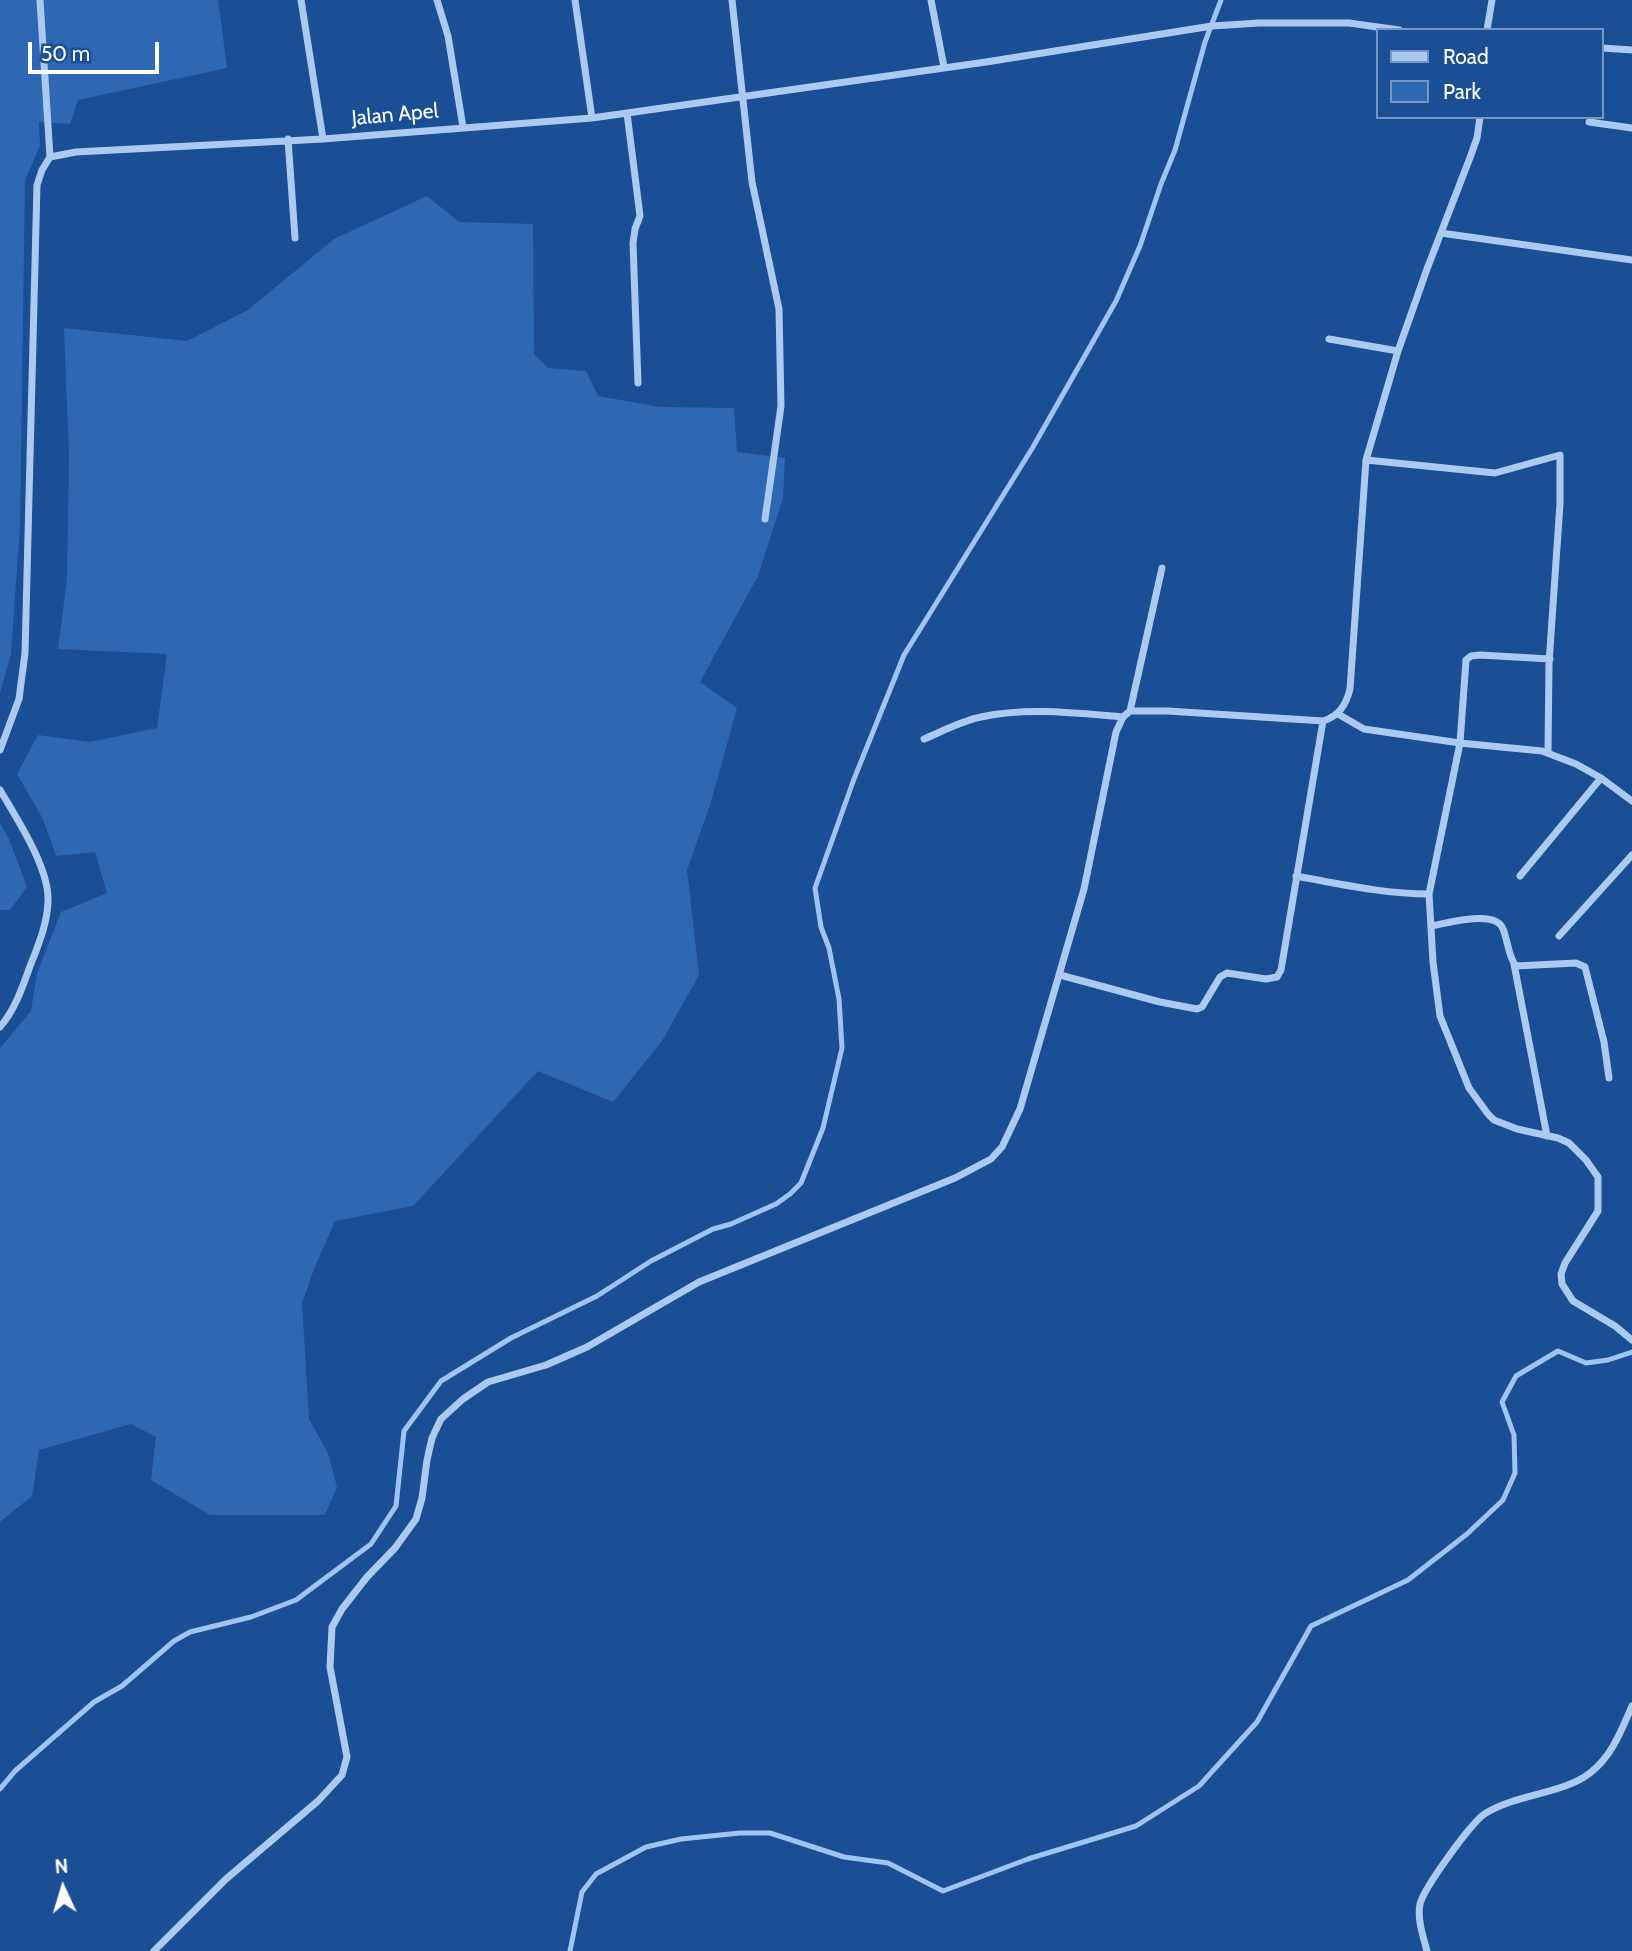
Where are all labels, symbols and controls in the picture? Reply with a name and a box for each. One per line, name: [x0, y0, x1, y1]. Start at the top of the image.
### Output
scale bar: [32, 28, 163, 72]
legend: [1376, 28, 1604, 119]
text: 50 m: [41, 41, 90, 66]
text: Road: [1443, 44, 1489, 69]
text: Park: [1443, 79, 1481, 104]
street label: Jalan Apel: [351, 99, 439, 131]
north arrow: [28, 1853, 98, 1923]
text: N: [54, 1855, 69, 1878]

